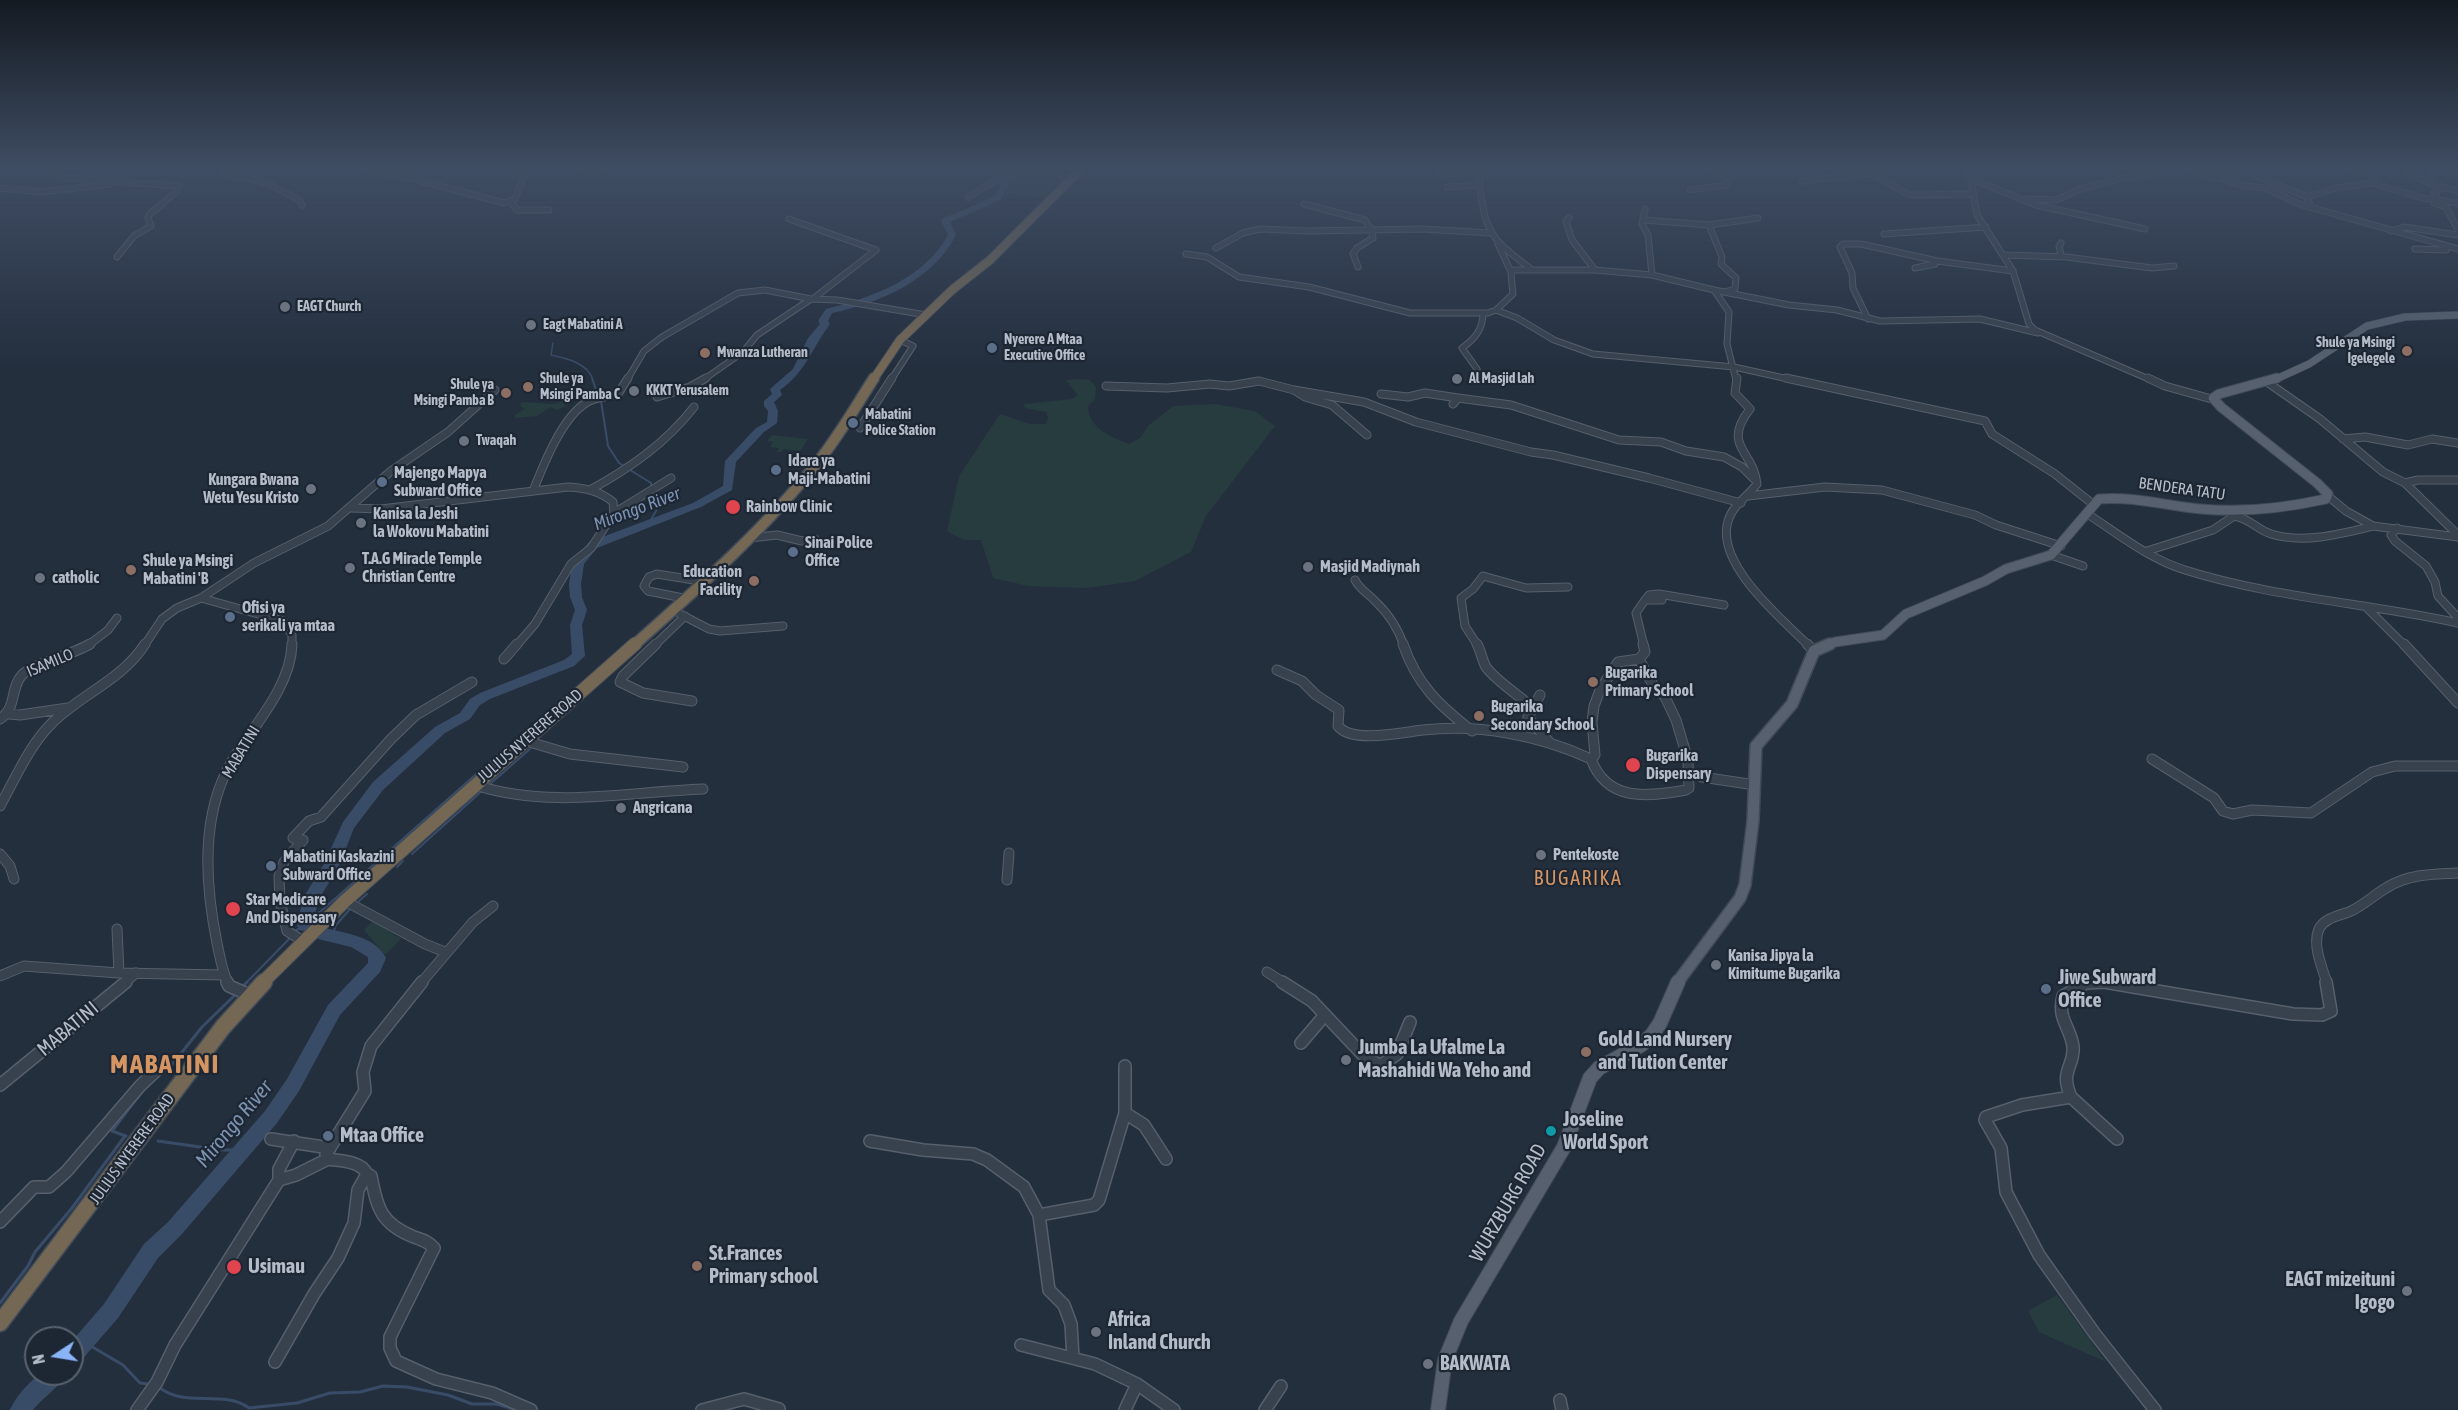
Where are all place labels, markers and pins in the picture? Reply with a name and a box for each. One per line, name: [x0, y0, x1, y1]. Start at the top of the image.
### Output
place label: EAGT Church: [297, 299, 361, 315]
marker: EAGT Church: [278, 300, 292, 314]
place label: Eagt Mabatini A: [543, 317, 623, 333]
marker: Eagt Mabatini A: [524, 318, 538, 332]
place label: Nyerere A Mtaa Executive Office: [1004, 332, 1085, 364]
place label: Shule ya Msingi Igelegele: [2316, 335, 2395, 368]
marker: Nyerere A Mtaa Executive Office: [985, 341, 999, 355]
marker: Shule ya Msingi Igelegele: [2400, 344, 2414, 358]
place label: Mwanza Lutheran: [717, 345, 808, 361]
marker: Mwanza Lutheran: [698, 346, 712, 360]
place label: Shule ya Msingi Pamba C: [540, 371, 620, 404]
place label: Al Masjid lah: [1469, 371, 1534, 387]
marker: Al Masjid lah: [1450, 372, 1464, 386]
place label: Shule ya Msingi Pamba B: [414, 377, 494, 410]
marker: Shule ya Msingi Pamba C: [521, 380, 535, 394]
place label: KKKT Yerusalem: [646, 383, 729, 399]
marker: KKKT Yerusalem: [627, 384, 641, 398]
marker: Shule ya Msingi Pamba B: [499, 386, 513, 400]
place label: Mabatini Police Station: [865, 407, 936, 440]
marker: Mabatini Police Station: [846, 416, 860, 430]
place label: Twaqah: [476, 433, 516, 449]
marker: Twaqah: [457, 434, 471, 448]
place label: Idara ya Maji-Mabatini: [788, 451, 870, 489]
place label: Majengo Mapya Subward Office: [394, 463, 487, 501]
marker: Idara ya Maji-Mabatini: [769, 463, 783, 477]
place label: Kungara Bwana Wetu Yesu Kristo: [203, 470, 299, 508]
marker: Majengo Mapya Subward Office: [375, 475, 389, 489]
marker: Kungara Bwana Wetu Yesu Kristo: [304, 482, 318, 496]
place label: Rainbow Clinic: [746, 497, 832, 517]
marker: Rainbow Clinic: [724, 498, 742, 516]
place label: Kanisa la Jeshi la Wokovu Mabatini: [373, 504, 489, 542]
marker: Kanisa la Jeshi la Wokovu Mabatini: [354, 516, 368, 530]
place label: Sinai Police Office: [805, 533, 873, 571]
marker: Sinai Police Office: [786, 545, 800, 559]
place label: T.A.G Miracle Temple Christian Centre: [362, 549, 482, 587]
place label: Shule ya Msingi Mabatini 'B: [143, 551, 233, 589]
place label: Masjid Madiynah: [1320, 557, 1420, 577]
marker: Masjid Madiynah: [1301, 560, 1315, 574]
marker: T.A.G Miracle Temple Christian Centre: [343, 561, 357, 575]
place label: Education Facility: [683, 562, 742, 600]
marker: Shule ya Msingi Mabatini 'B: [124, 563, 138, 577]
place label: catholic: [52, 568, 99, 588]
marker: catholic: [33, 571, 47, 585]
marker: Education Facility: [747, 574, 761, 588]
place label: Ofisi ya serikali ya mtaa: [242, 598, 335, 636]
marker: Ofisi ya serikali ya mtaa: [223, 610, 237, 624]
place label: Bugarika Primary School: [1605, 663, 1693, 701]
marker: Bugarika Primary School: [1586, 675, 1600, 689]
place label: Bugarika Secondary School: [1491, 697, 1594, 735]
marker: Bugarika Secondary School: [1472, 709, 1486, 723]
place label: Bugarika Dispensary: [1646, 746, 1711, 784]
marker: Bugarika Dispensary: [1624, 756, 1642, 774]
place label: Angricana: [633, 798, 692, 818]
marker: Angricana: [614, 801, 628, 815]
place label: Pentekoste: [1553, 845, 1619, 865]
place label: Mabatini Kaskazini Subward Office: [283, 847, 394, 885]
marker: Pentekoste: [1534, 848, 1548, 862]
marker: Mabatini Kaskazini Subward Office: [264, 859, 278, 873]
place label: Star Medicare And Dispensary: [246, 890, 337, 928]
marker: Star Medicare And Dispensary: [224, 900, 242, 918]
place label: Kanisa Jipya la Kimitume Bugarika: [1728, 946, 1840, 984]
marker: Kanisa Jipya la Kimitume Bugarika: [1709, 958, 1723, 972]
place label: Jiwe Subward Office: [2058, 966, 2156, 1013]
marker: Jiwe Subward Office: [2039, 982, 2053, 996]
place label: Gold Land Nursery and Tution Center: [1598, 1028, 1732, 1075]
place label: Jumba La Ufalme La Mashahidi Wa Yeho and: [1358, 1036, 1531, 1083]
marker: Gold Land Nursery and Tution Center: [1579, 1045, 1593, 1059]
marker: Jumba La Ufalme La Mashahidi Wa Yeho and: [1339, 1053, 1353, 1067]
place label: Joseline World Sport: [1563, 1108, 1648, 1155]
place label: Mtaa Office: [340, 1124, 424, 1148]
marker: Joseline World Sport: [1544, 1124, 1558, 1138]
marker: Mtaa Office: [321, 1129, 335, 1143]
place label: St.Frances Primary school: [709, 1242, 818, 1289]
place label: Usimau: [248, 1255, 305, 1279]
marker: Usimau: [225, 1258, 243, 1276]
marker: St.Frances Primary school: [690, 1259, 704, 1273]
place label: EAGT mizeituni Igogo: [2285, 1268, 2395, 1315]
marker: EAGT mizeituni Igogo: [2400, 1284, 2414, 1298]
place label: Africa Inland Church: [1108, 1308, 1211, 1355]
marker: Africa Inland Church: [1089, 1325, 1103, 1339]
place label: BAKWATA: [1440, 1352, 1510, 1376]
marker: BAKWATA: [1421, 1357, 1435, 1371]

